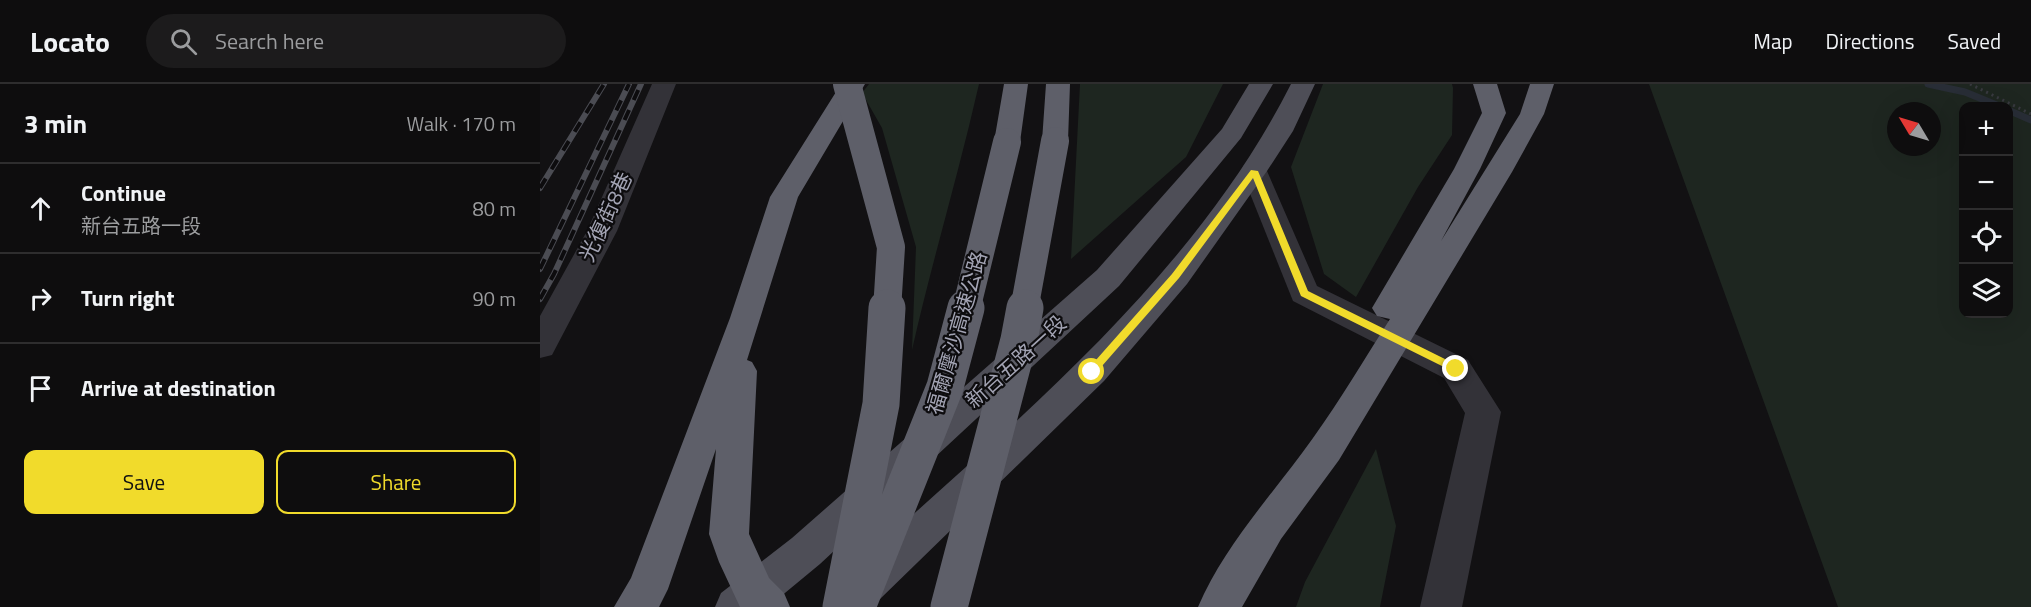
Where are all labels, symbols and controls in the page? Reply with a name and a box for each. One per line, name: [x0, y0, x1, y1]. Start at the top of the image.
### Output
search box: [146, 14, 566, 68]
text: Locato: [30, 20, 110, 63]
text: Search here: [215, 24, 324, 58]
icon: search: [167, 25, 200, 58]
text: Map: [1753, 25, 1793, 57]
text: Directions: [1826, 25, 1915, 57]
text: Saved: [1948, 25, 2001, 57]
north arrow: [1887, 102, 1941, 156]
map controls: [1959, 102, 2013, 318]
button: +: [1959, 102, 2013, 156]
text: 3 min: [24, 104, 87, 143]
text: Walk · 170 m: [407, 108, 516, 139]
button: −: [1959, 156, 2013, 210]
street label: 光復街8巷: [570, 166, 640, 267]
text: Continue: [81, 176, 166, 210]
icon: ahead: [24, 192, 57, 225]
text: 80 m: [472, 193, 516, 224]
text: 新台五路一段: [81, 210, 201, 241]
button: locate: [1959, 210, 2013, 264]
street label: 福爾摩沙高速公路: [918, 248, 995, 418]
button: layers: [1959, 264, 2013, 318]
text: Turn right: [81, 281, 175, 315]
icon: right: [24, 282, 57, 315]
text: 90 m: [472, 283, 516, 314]
street label: 新台五路一段: [958, 307, 1073, 415]
route end: [1442, 355, 1468, 381]
route start: [1078, 358, 1104, 384]
text: Arrive at destination: [81, 371, 276, 405]
icon: arrive: [24, 372, 57, 405]
button: Save: [24, 450, 264, 514]
button: Share: [276, 450, 516, 514]

